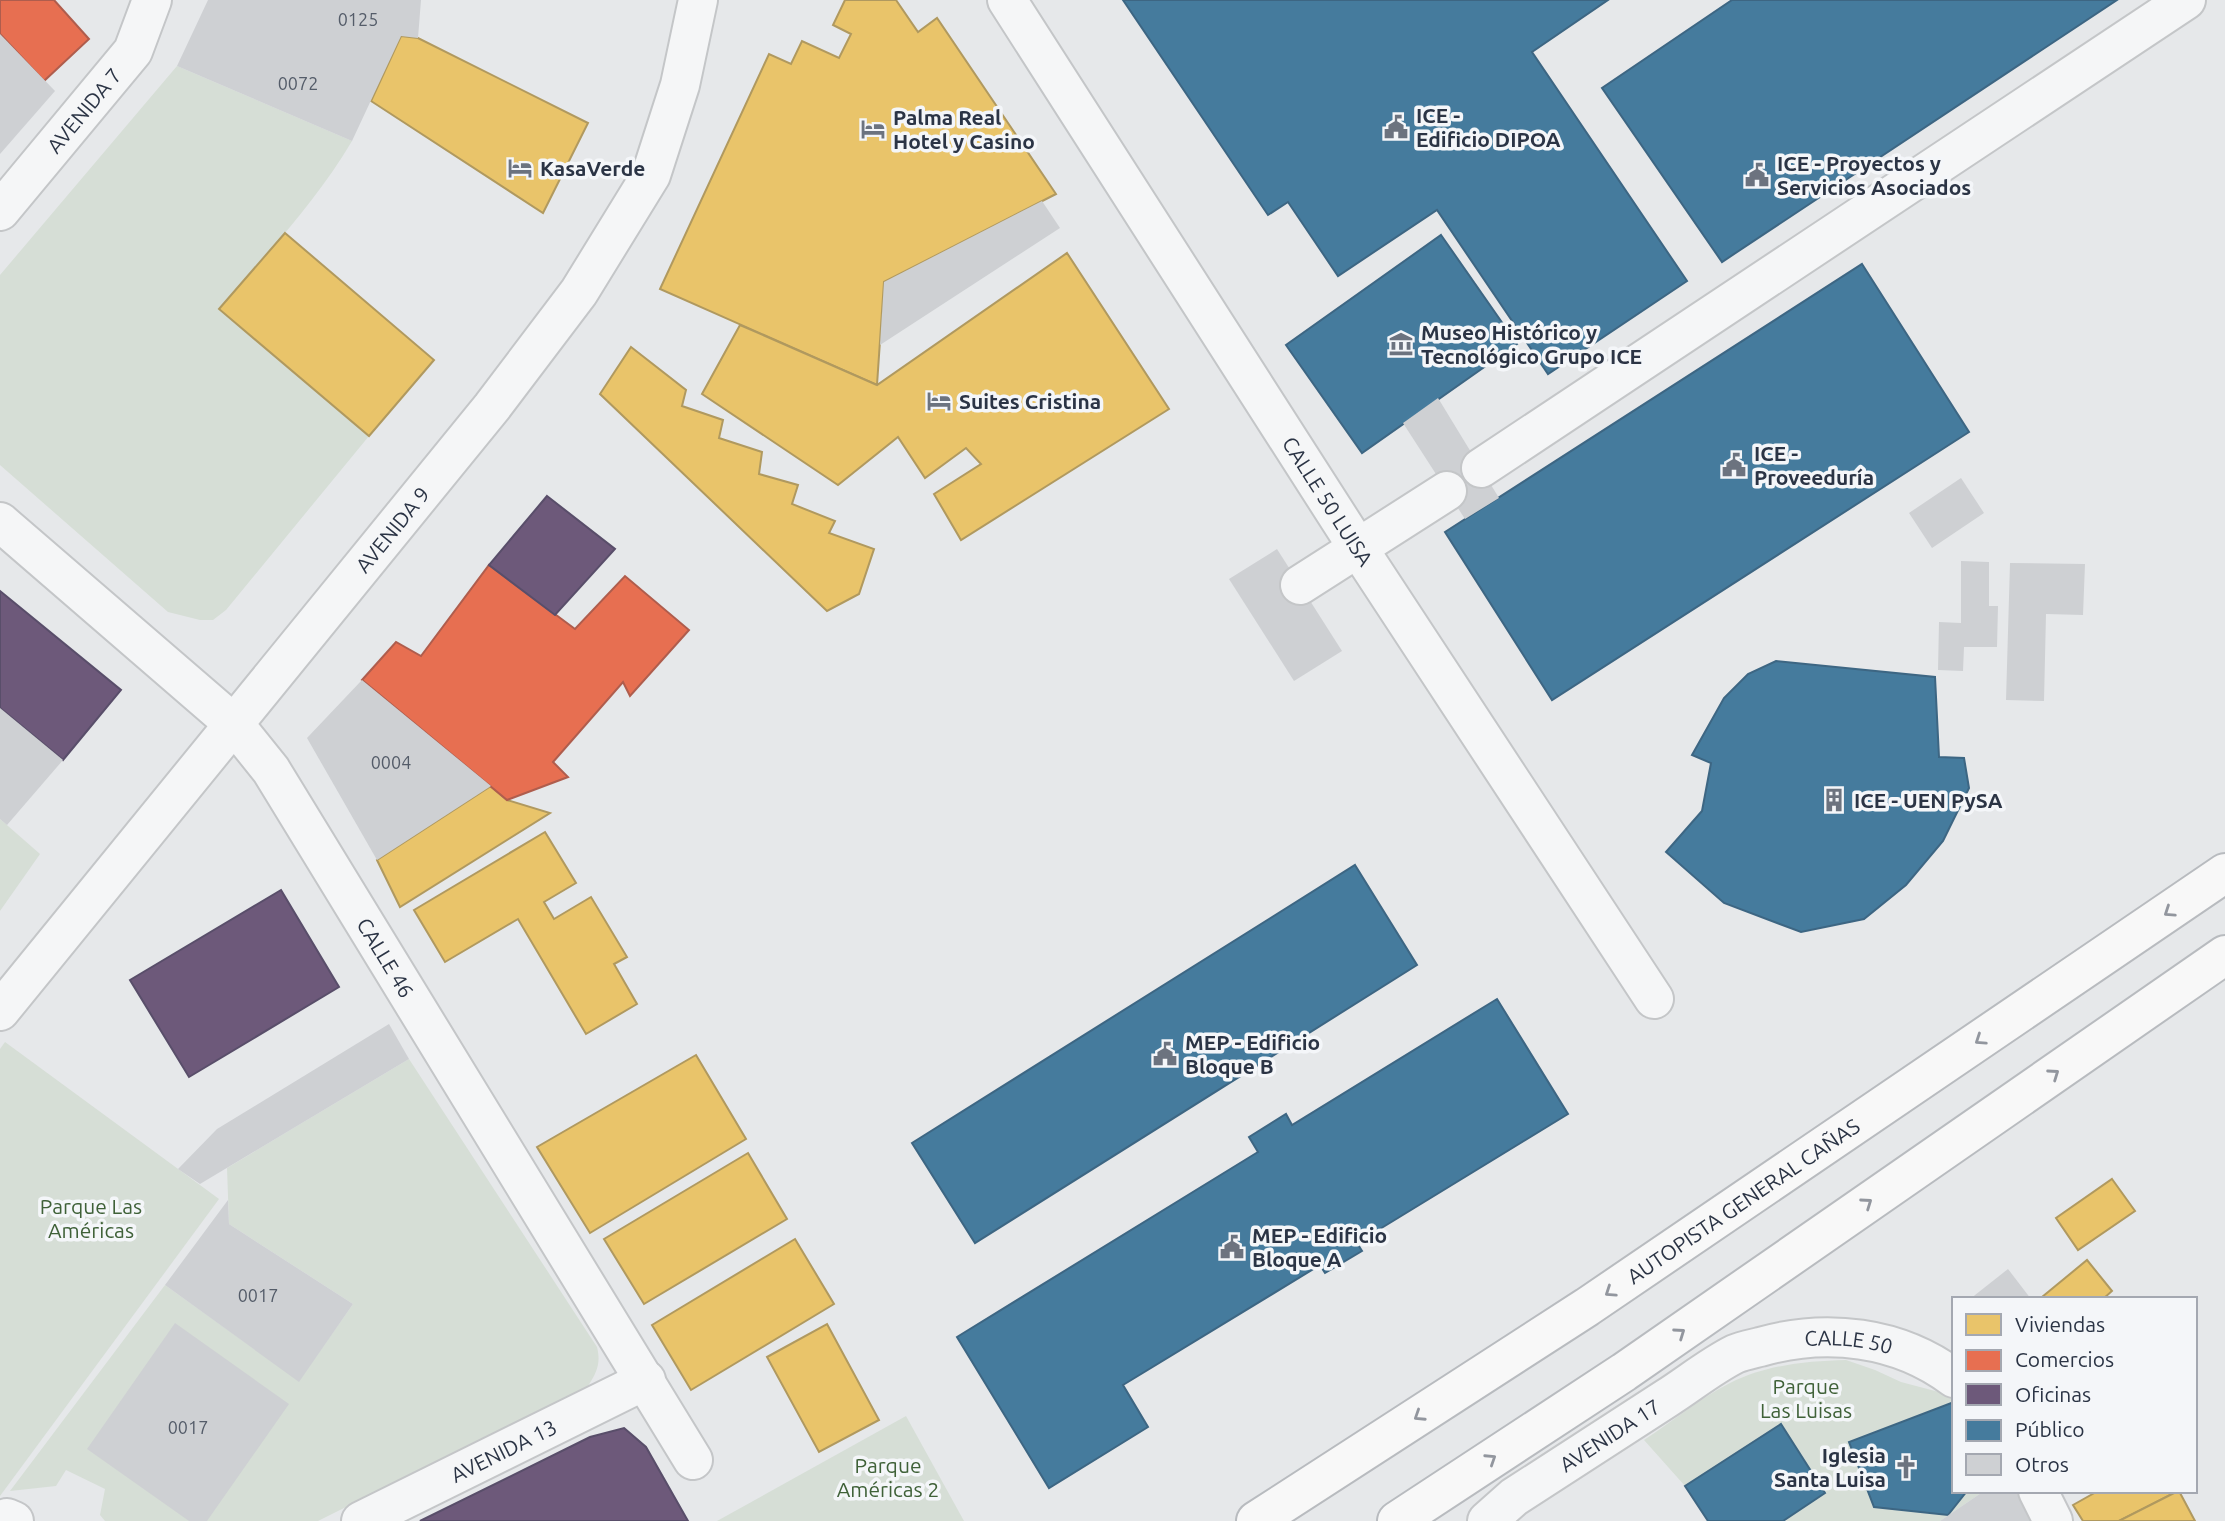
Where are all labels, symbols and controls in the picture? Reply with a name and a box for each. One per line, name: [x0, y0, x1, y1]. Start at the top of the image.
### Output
house number: 0125: [338, 9, 378, 29]
street label: AVENIDA 7: [42, 63, 126, 158]
house number: 0072: [278, 73, 318, 93]
place label: ICE - Edificio DIPOA: [1416, 103, 1561, 151]
place label: Palma Real Hotel y Casino: [893, 105, 1035, 153]
public building icon: ICE - Edificio DIPOA: [1382, 113, 1410, 141]
hotel icon: Palma Real Hotel y Casino: [859, 115, 887, 143]
place label: ICE - Proyectos y Servicios Asociados: [1777, 151, 1971, 199]
hotel icon: KasaVerde: [506, 154, 534, 182]
place label: KasaVerde: [540, 156, 645, 180]
public building icon: ICE - Proyectos y Servicios Asociados: [1743, 161, 1771, 189]
place label: Museo Histórico y Tecnológico Grupo ICE: [1421, 320, 1642, 368]
museum icon: Museo Histórico y Tecnológico Grupo ICE: [1387, 330, 1415, 358]
hotel icon: Suites Cristina: [925, 387, 953, 415]
place label: Suites Cristina: [959, 389, 1101, 413]
street label: CALLE 50 LUISA: [1278, 432, 1378, 570]
place label: ICE - Proveeduría: [1754, 441, 1874, 489]
public building icon: ICE - Proveeduría: [1720, 451, 1748, 479]
street label: AVENIDA 9: [350, 482, 434, 577]
house number: 0004: [371, 752, 411, 772]
building icon: ICE - UEN PySA: [1820, 786, 1848, 814]
place label: ICE - UEN PySA: [1854, 788, 2003, 812]
one-way arrow: [2163, 904, 2176, 917]
street label: CALLE 46: [352, 913, 419, 1002]
place label: MEP - Edificio Bloque B: [1185, 1030, 1320, 1078]
one-way arrow: [1975, 1032, 1988, 1045]
public building icon: MEP - Edificio Bloque B: [1151, 1040, 1179, 1068]
one-way arrow: [2046, 1070, 2059, 1082]
street label: AUTOPISTA GENERAL CAÑAS: [1622, 1113, 1864, 1288]
park label: Parque Las Américas: [40, 1194, 142, 1242]
one-way arrow: [1859, 1199, 1872, 1211]
place label: MEP - Edificio Bloque A: [1252, 1223, 1387, 1271]
public building icon: MEP - Edificio Bloque A: [1218, 1233, 1246, 1261]
one-way arrow: [1605, 1284, 1618, 1296]
house number: 0017: [238, 1285, 278, 1305]
legend: [1952, 1297, 2197, 1493]
text: Viviendas: [2015, 1312, 2105, 1336]
street label: CALLE 50: [1804, 1325, 1895, 1358]
one-way arrow: [1672, 1329, 1685, 1341]
text: Comercios: [2015, 1347, 2114, 1371]
park label: Parque Las Luisas: [1760, 1374, 1852, 1422]
text: Oficinas: [2015, 1382, 2091, 1406]
street label: AVENIDA 17: [1555, 1394, 1664, 1476]
one-way arrow: [1414, 1407, 1427, 1420]
street label: AVENIDA 13: [447, 1414, 560, 1487]
house number: 0017: [168, 1417, 208, 1437]
text: Público: [2015, 1417, 2084, 1441]
place label: Iglesia Santa Luisa: [1774, 1443, 1886, 1491]
text: Otros: [2015, 1452, 2069, 1476]
park label: Parque Américas 2: [837, 1453, 939, 1501]
church icon: Iglesia Santa Luisa: [1892, 1453, 1920, 1481]
one-way arrow: [1483, 1455, 1496, 1467]

